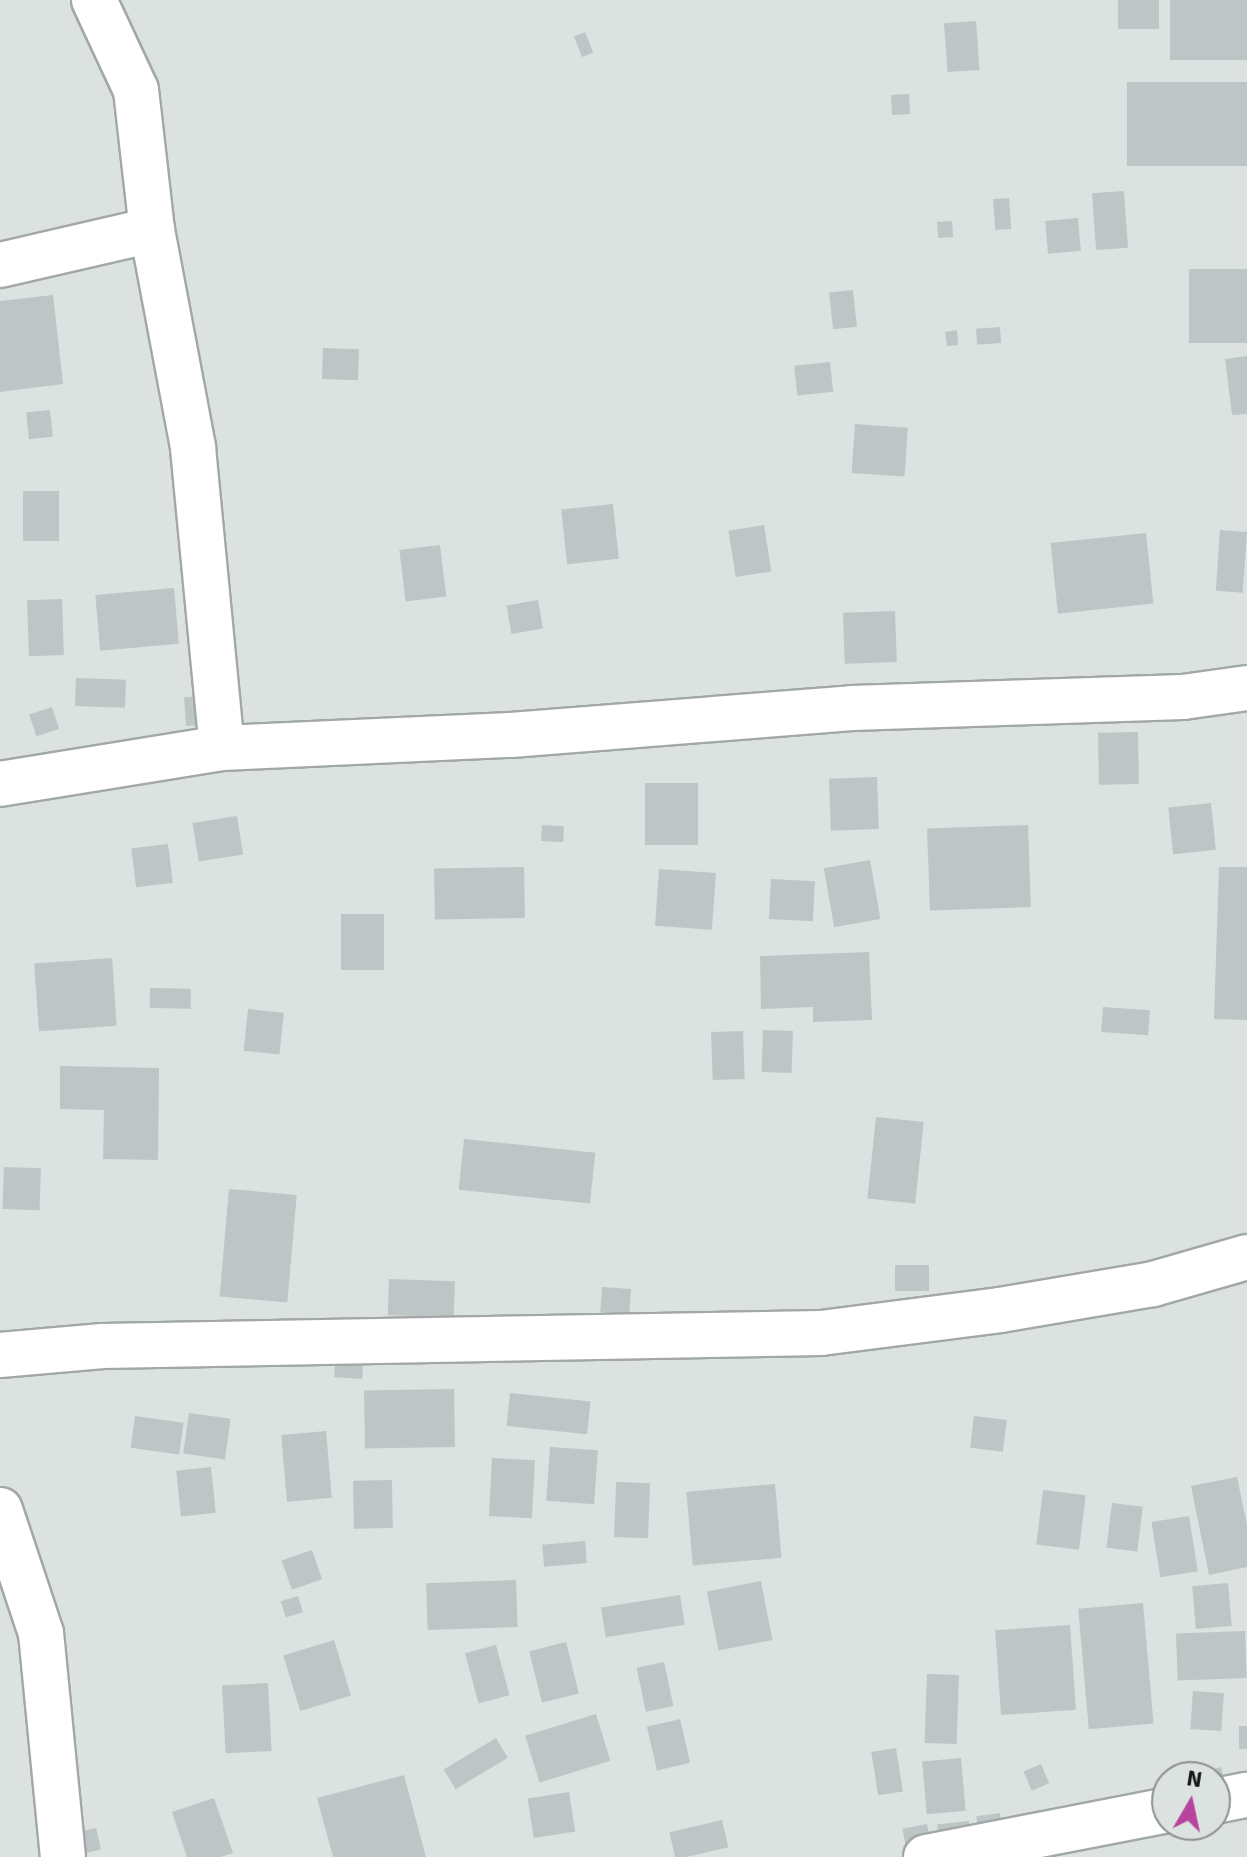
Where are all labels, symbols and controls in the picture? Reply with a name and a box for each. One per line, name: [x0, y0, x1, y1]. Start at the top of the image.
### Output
north arrow: [1151, 1761, 1231, 1841]
text: N: [1185, 1764, 1204, 1793]

